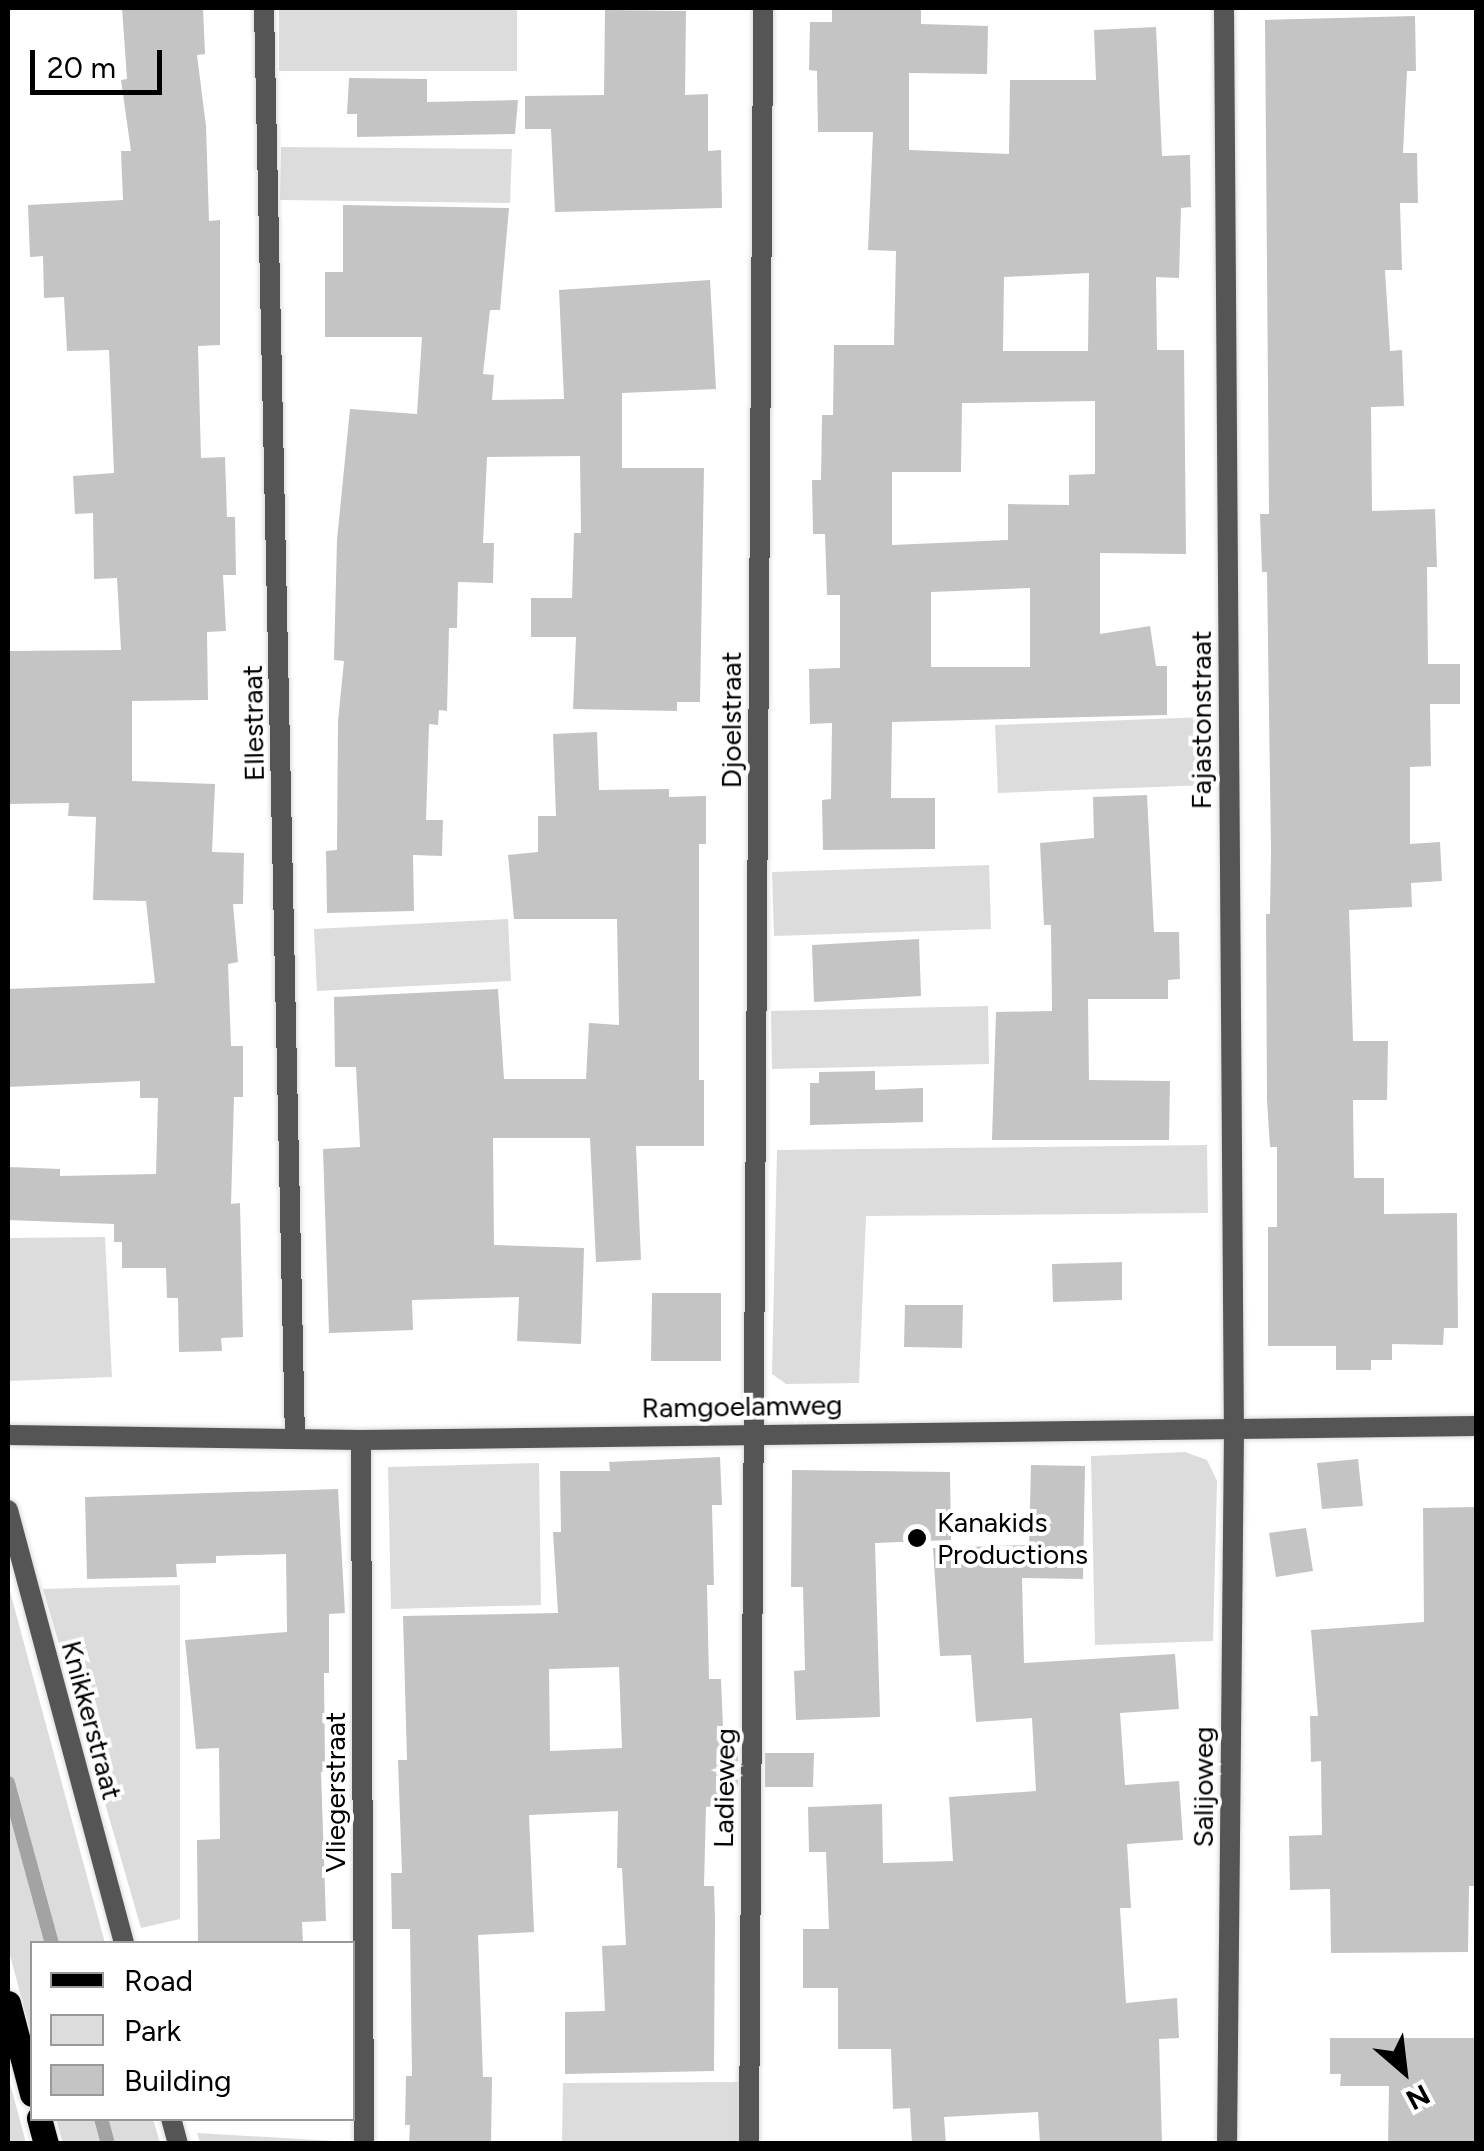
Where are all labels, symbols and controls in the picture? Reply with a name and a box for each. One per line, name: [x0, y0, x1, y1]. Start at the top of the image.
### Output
scale bar: [35, 30, 168, 92]
text: 20 m: [47, 49, 116, 86]
street label: Fajastonstraat: [1184, 631, 1218, 809]
street label: Djoelstraat: [714, 652, 748, 788]
street label: Ellestraat: [235, 665, 271, 781]
street label: Ramgoelamweg: [641, 1387, 843, 1425]
place label: Kanakids Productions: [937, 1505, 1088, 1571]
marker: Kanakids Productions: [906, 1527, 928, 1549]
street label: Knikkerstraat: [55, 1637, 129, 1803]
street label: Vliegerstraat: [318, 1712, 352, 1872]
street label: Salijoweg: [1186, 1727, 1220, 1847]
street label: Ladieweg: [706, 1728, 742, 1848]
legend: [30, 1941, 355, 2121]
text: Road: [124, 1962, 193, 1999]
text: Park: [124, 2012, 181, 2049]
north arrow: [1354, 2021, 1454, 2121]
text: Building: [124, 2062, 232, 2099]
text: N: [1401, 2077, 1436, 2118]

